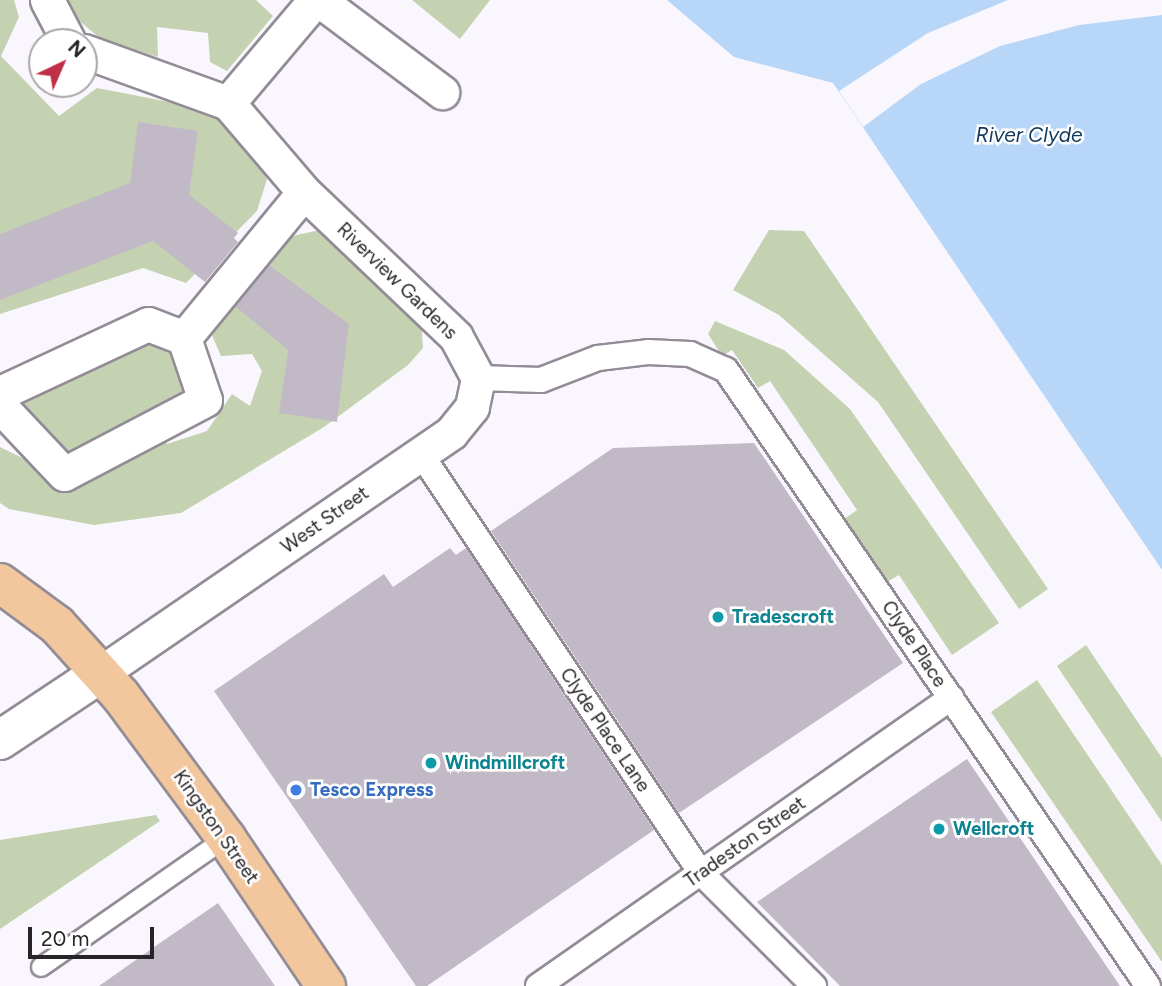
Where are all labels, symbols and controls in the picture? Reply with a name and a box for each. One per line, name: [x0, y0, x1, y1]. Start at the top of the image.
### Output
north arrow: [28, 28, 98, 98]
text: N: [63, 36, 90, 62]
water label: River Clyde: [976, 122, 1082, 148]
street label: Riverview Gardens: [332, 218, 462, 344]
street label: West Street: [277, 481, 373, 559]
street label: Clyde Place: [877, 596, 951, 692]
place label: Tradescroft: [732, 606, 834, 628]
marker: Tradescroft: [710, 609, 726, 625]
street label: Clyde Place Lane: [555, 664, 655, 796]
place label: Windmillcroft: [445, 752, 565, 774]
marker: Windmillcroft: [423, 755, 439, 771]
street label: Kingston Street: [168, 766, 264, 888]
place label: Tesco Express: [310, 779, 433, 801]
marker: Tesco Express: [288, 782, 304, 798]
street label: Tradeston Street: [680, 792, 810, 892]
place label: Wellcroft: [953, 818, 1035, 840]
marker: Wellcroft: [931, 821, 947, 837]
scale bar: [32, 912, 158, 956]
text: 20 m: [41, 926, 89, 951]

